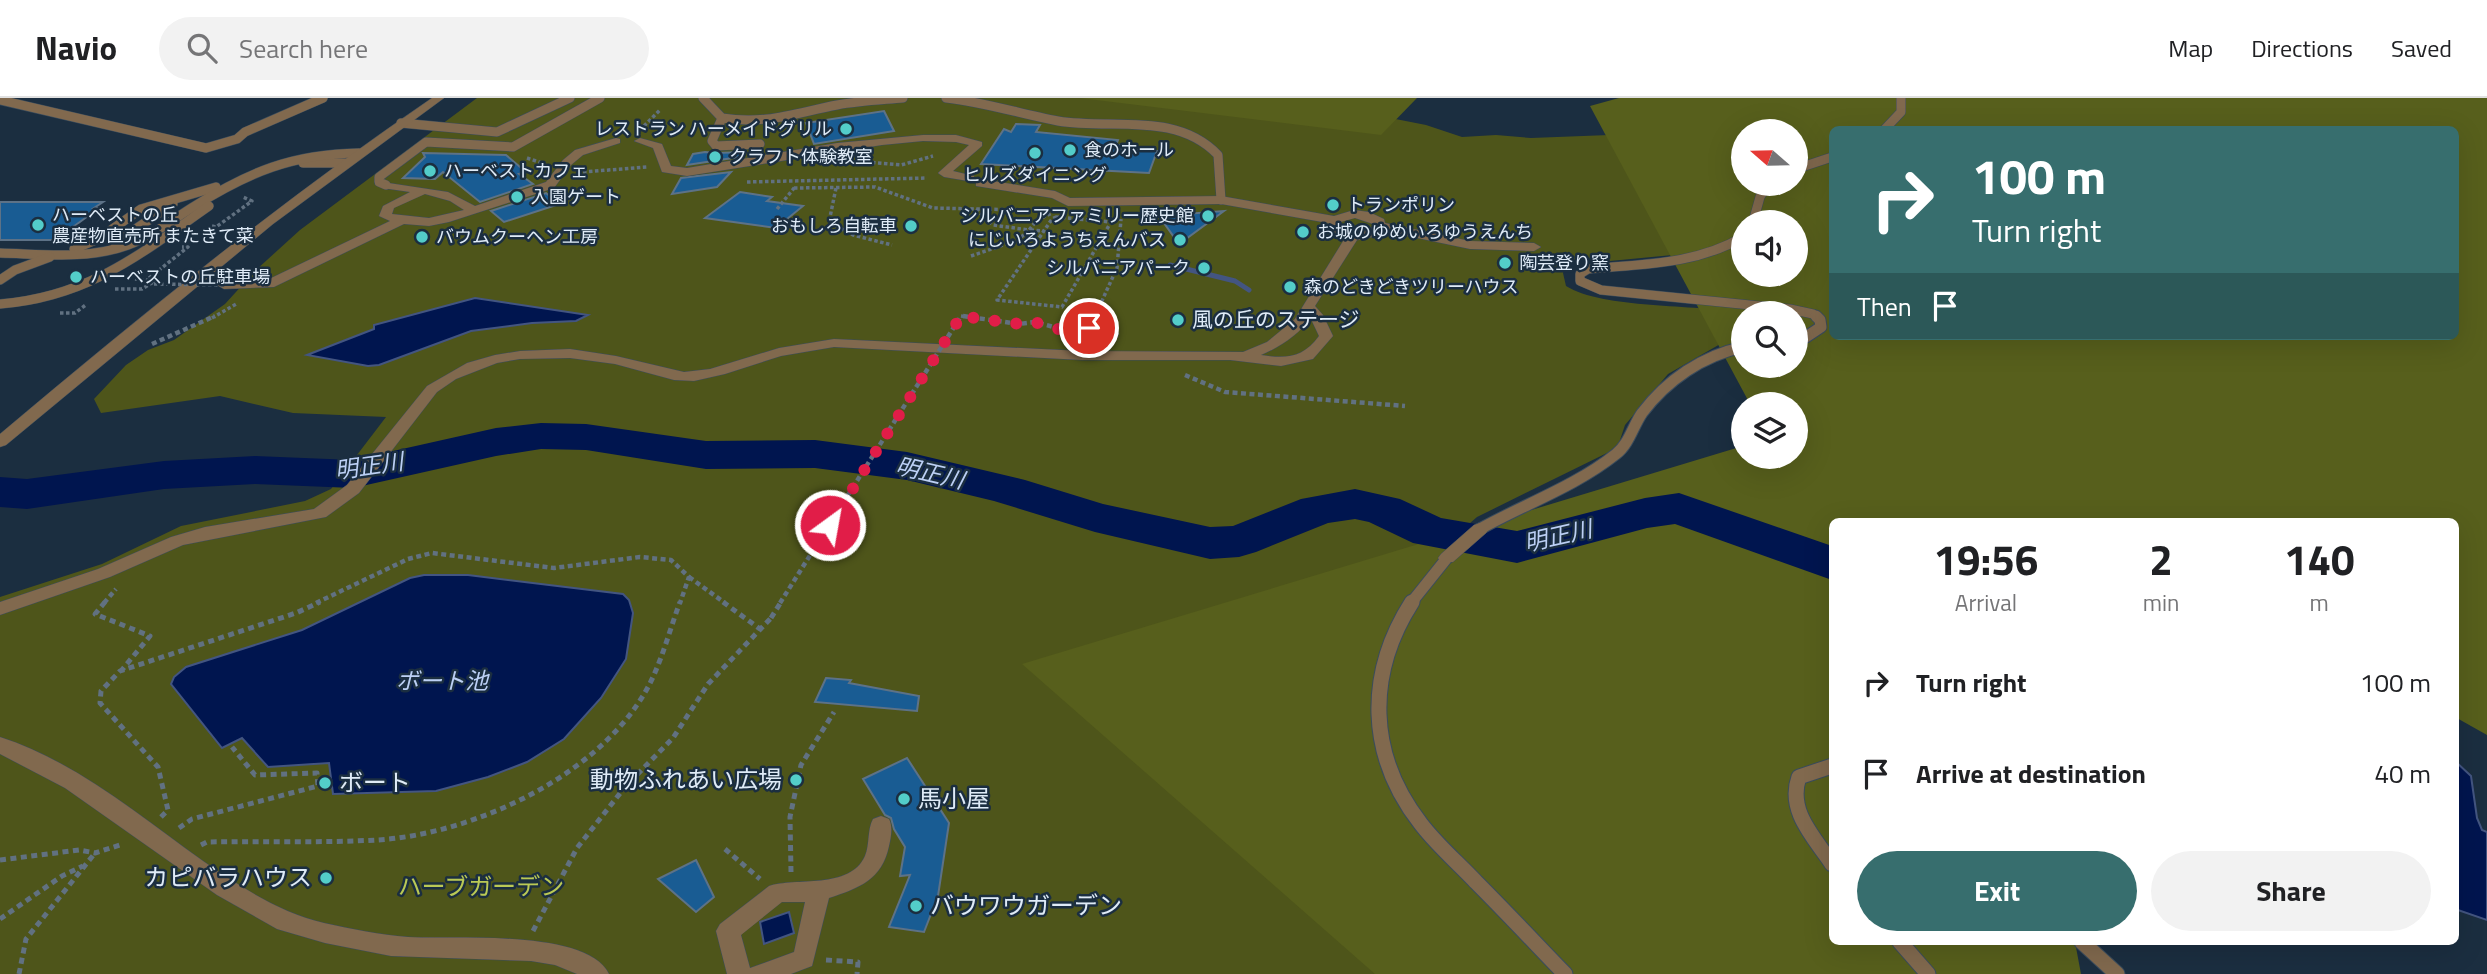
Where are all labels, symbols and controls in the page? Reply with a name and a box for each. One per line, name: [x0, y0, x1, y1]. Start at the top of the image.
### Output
search box: [159, 17, 649, 80]
text: Navio: [35, 23, 117, 73]
icon: search: [183, 29, 221, 67]
text: Search here: [239, 29, 368, 68]
text: Map: [2168, 30, 2213, 66]
text: Directions: [2251, 30, 2353, 66]
text: Saved: [2391, 30, 2452, 66]
place label: レストラン ハーメイドグリル: [595, 115, 832, 142]
north arrow: [1731, 119, 1808, 196]
map controls: [1731, 119, 1808, 469]
marker: レストラン ハーメイドグリル: [838, 121, 854, 137]
place label: 食のホール: [1084, 136, 1174, 163]
text: 100 m: [1972, 138, 2106, 213]
marker: 食のホール: [1062, 142, 1078, 158]
place label: クラフト体験教室: [729, 143, 873, 170]
marker: ヒルズダイニング: [1027, 145, 1043, 161]
marker: クラフト体験教室: [707, 149, 723, 165]
icon: right: [1857, 154, 1948, 245]
place label: ハーベストカフェ: [444, 157, 588, 184]
place label: ヒルズダイニング: [963, 161, 1107, 188]
marker: ハーベストカフェ: [422, 163, 438, 179]
place label: 入園ゲート: [531, 183, 621, 210]
marker: 入園ゲート: [509, 189, 525, 205]
place label: トランポリン: [1347, 191, 1455, 218]
marker: トランポリン: [1325, 197, 1341, 213]
place label: ハーベストの丘 農産物直売所 またきて菜: [52, 201, 254, 249]
place label: シルバニアファミリー歴史館: [960, 202, 1194, 229]
text: Turn right: [1972, 206, 2101, 254]
marker: シルバニアファミリー歴史館: [1200, 208, 1216, 224]
button: sound: [1731, 210, 1808, 287]
place label: おもしろ自転車: [771, 212, 897, 239]
marker: ハーベストの丘 農産物直売所 またきて菜: [30, 217, 46, 233]
marker: おもしろ自転車: [903, 218, 919, 234]
place label: お城のゆめいろゆうえんち: [1317, 218, 1533, 245]
place label: バウムクーヘン工房: [436, 223, 598, 250]
marker: お城のゆめいろゆうえんち: [1295, 224, 1311, 240]
place label: にじいろようちえんバス: [968, 226, 1166, 253]
marker: バウムクーヘン工房: [414, 229, 430, 245]
marker: にじいろようちえんバス: [1172, 232, 1188, 248]
place label: 陶芸登り窯: [1519, 249, 1609, 276]
place label: シルバニアパーク: [1046, 254, 1190, 281]
marker: 陶芸登り窯: [1497, 255, 1513, 271]
marker: シルバニアパーク: [1196, 260, 1212, 276]
place label: ハーベストの丘駐車場: [90, 263, 270, 290]
marker: ハーベストの丘駐車場: [68, 269, 84, 285]
place label: 森のどきどきツリーハウス: [1304, 273, 1519, 300]
marker: 森のどきどきツリーハウス: [1282, 279, 1298, 295]
text: Then: [1857, 287, 1912, 326]
icon: arrive: [1926, 287, 1964, 325]
pin: [1059, 298, 1119, 358]
button: search: [1731, 301, 1808, 378]
place label: 風の丘のステージ: [1192, 303, 1360, 335]
icon: arrive: [1070, 309, 1108, 347]
marker: 風の丘のステージ: [1170, 312, 1186, 328]
button: layers: [1731, 392, 1808, 469]
water label: 明正川: [332, 443, 409, 488]
water label: 明正川: [893, 448, 971, 498]
position arrow: [793, 488, 867, 562]
water label: 明正川: [1520, 510, 1598, 560]
text: 19:56: [1933, 527, 2038, 591]
text: 2: [2149, 527, 2173, 591]
text: 140: [2284, 527, 2354, 591]
text: Arrival: [1955, 585, 2017, 620]
text: min: [2143, 585, 2179, 620]
text: m: [2310, 585, 2329, 620]
water label: ボート池: [396, 663, 490, 698]
text: Turn right: [1916, 663, 2027, 702]
text: 100 m: [2360, 663, 2431, 702]
icon: right: [1857, 664, 1895, 702]
text: Arrive at destination: [1916, 754, 2146, 793]
text: 40 m: [2374, 754, 2431, 793]
icon: arrive: [1857, 755, 1895, 793]
place label: 動物ふれあい広場: [590, 761, 782, 797]
place label: ボート: [339, 764, 411, 800]
marker: 動物ふれあい広場: [788, 772, 804, 788]
marker: ボート: [317, 775, 333, 791]
place label: 馬小屋: [918, 780, 990, 816]
marker: 馬小屋: [896, 791, 912, 807]
button: Exit: [1857, 851, 2137, 931]
button: Share: [2151, 851, 2431, 931]
place label: カピバラハウス: [144, 859, 312, 895]
park label: ハーブガーデン: [398, 868, 564, 904]
marker: カピバラハウス: [318, 870, 334, 886]
place label: バウワウガーデン: [930, 887, 1122, 923]
marker: バウワウガーデン: [908, 898, 924, 914]

